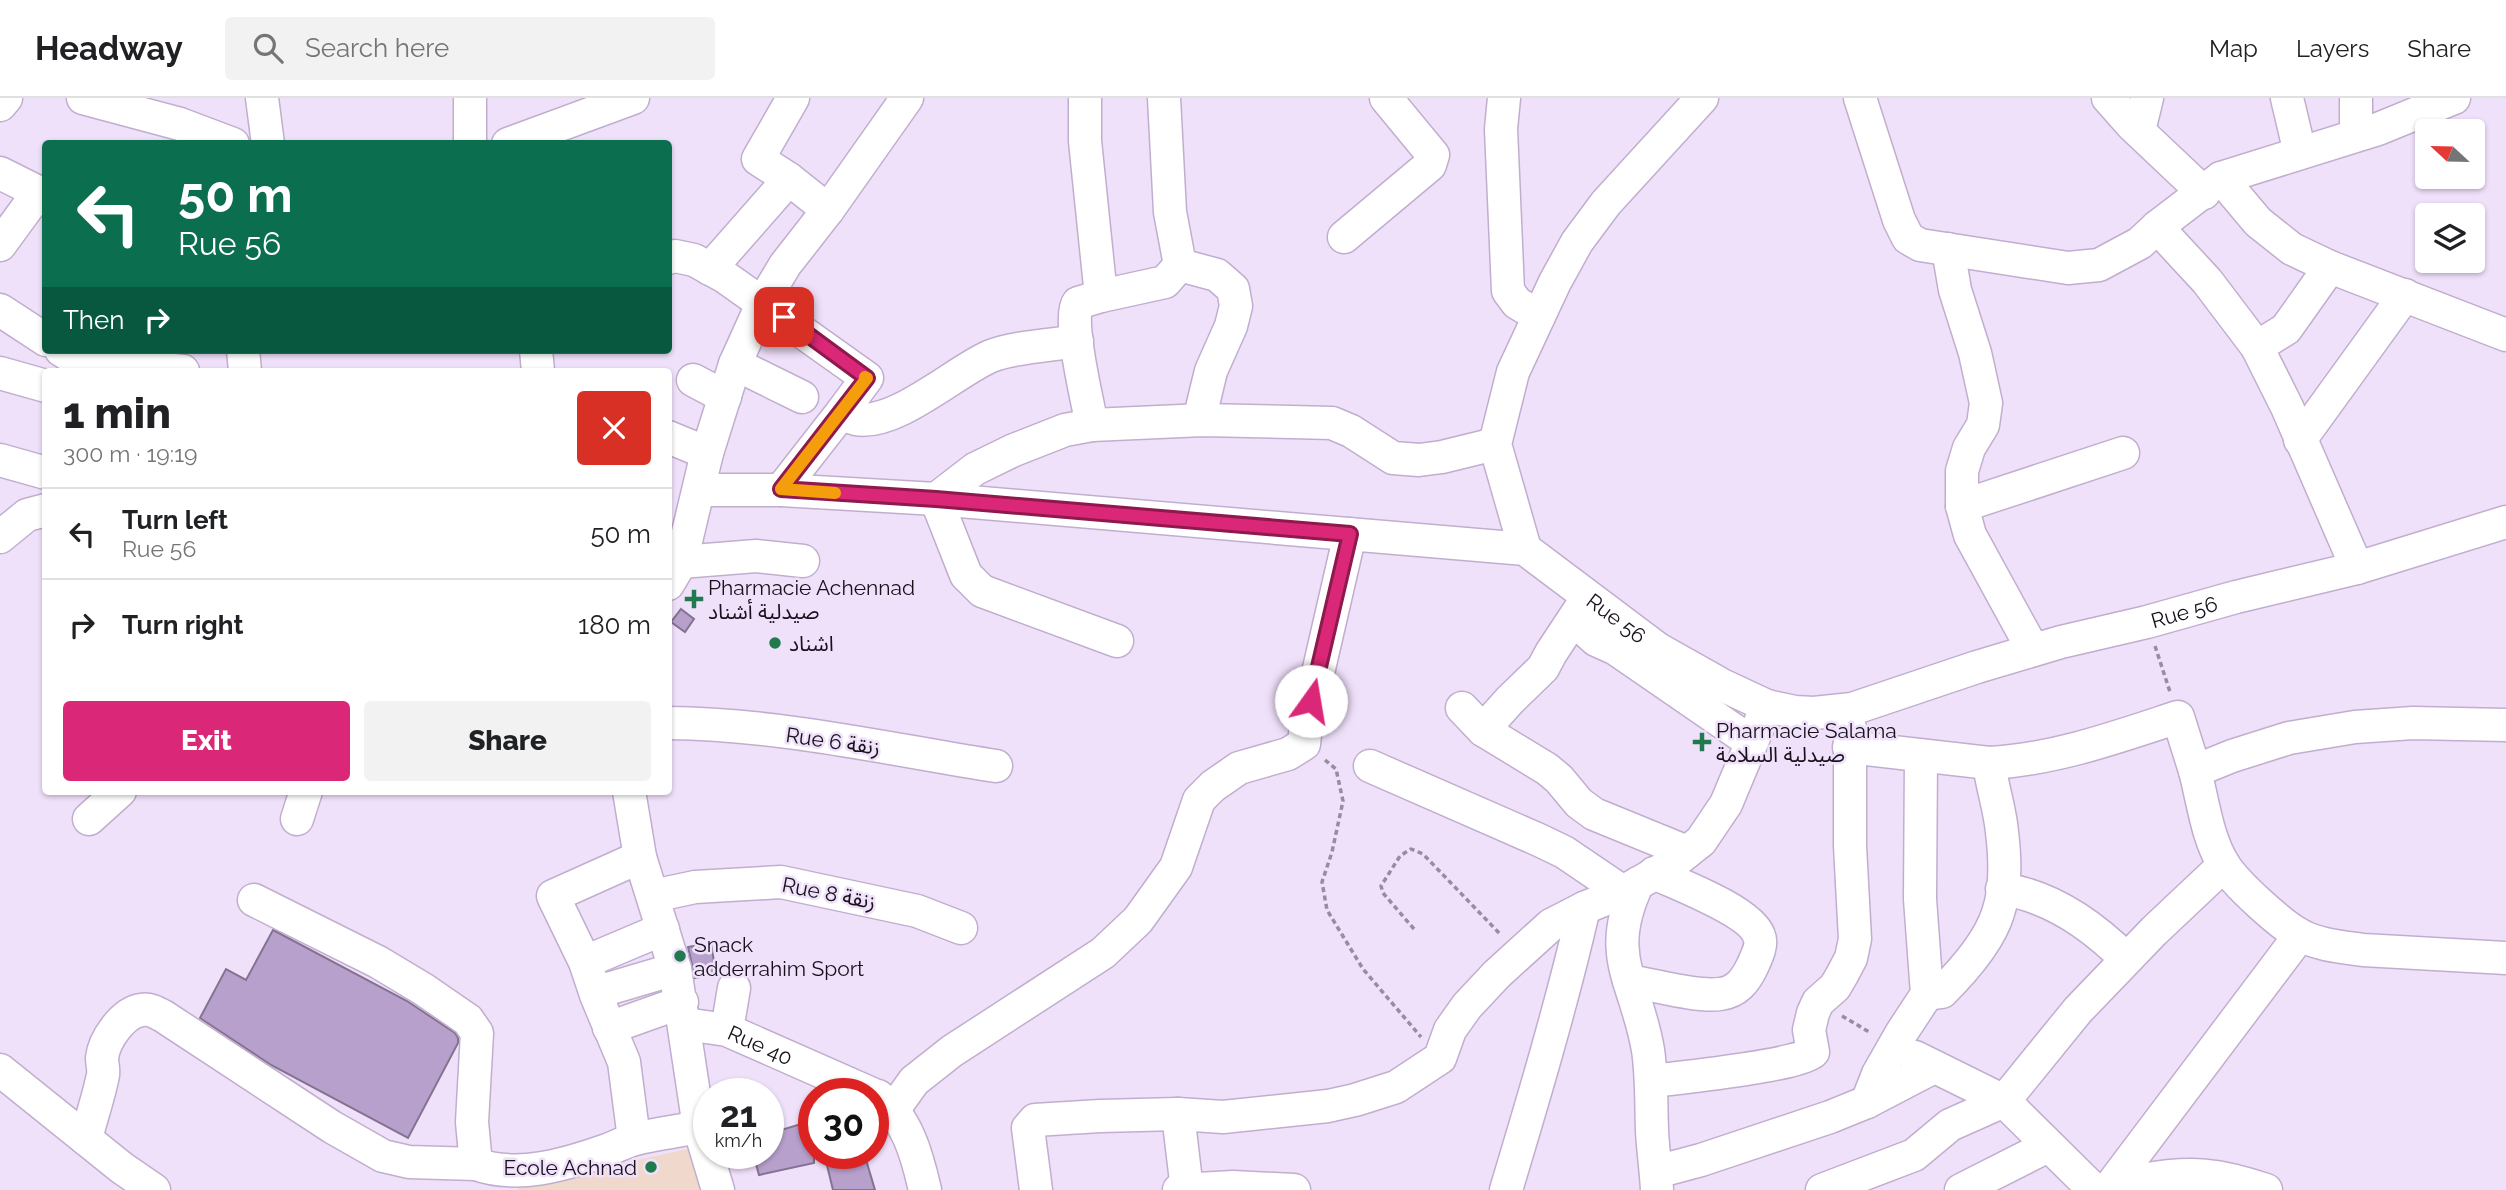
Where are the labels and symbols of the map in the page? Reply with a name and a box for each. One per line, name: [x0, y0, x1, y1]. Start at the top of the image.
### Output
north arrow: [2415, 119, 2485, 189]
pin: [754, 287, 814, 347]
place label: Pharmacie Achennad صيدلية أشناد: [708, 575, 915, 624]
street label: Rue 56: [1582, 588, 1651, 648]
street label: Rue 56: [2148, 590, 2220, 633]
marker: Pharmacie Achennad صيدلية أشناد: [686, 591, 702, 607]
place label: اشناد: [789, 631, 834, 656]
marker: اشناد: [767, 635, 783, 651]
position arrow: [1274, 664, 1348, 738]
place label: Pharmacie Salama صيدلية السلامة: [1716, 718, 1897, 767]
street label: Rue 6 زنقة: [784, 722, 882, 760]
marker: Pharmacie Salama صيدلية السلامة: [1694, 734, 1710, 750]
street label: Rue 8 زنقة: [780, 872, 878, 914]
place label: Snack adderrahim Sport: [694, 932, 864, 981]
marker: Snack adderrahim Sport: [672, 948, 688, 964]
street label: Rue 40: [724, 1020, 797, 1070]
speed limit sign: 30: [798, 1078, 889, 1169]
place label: Ecole Achnad: [503, 1155, 637, 1180]
marker: Ecole Achnad: [643, 1159, 659, 1175]

